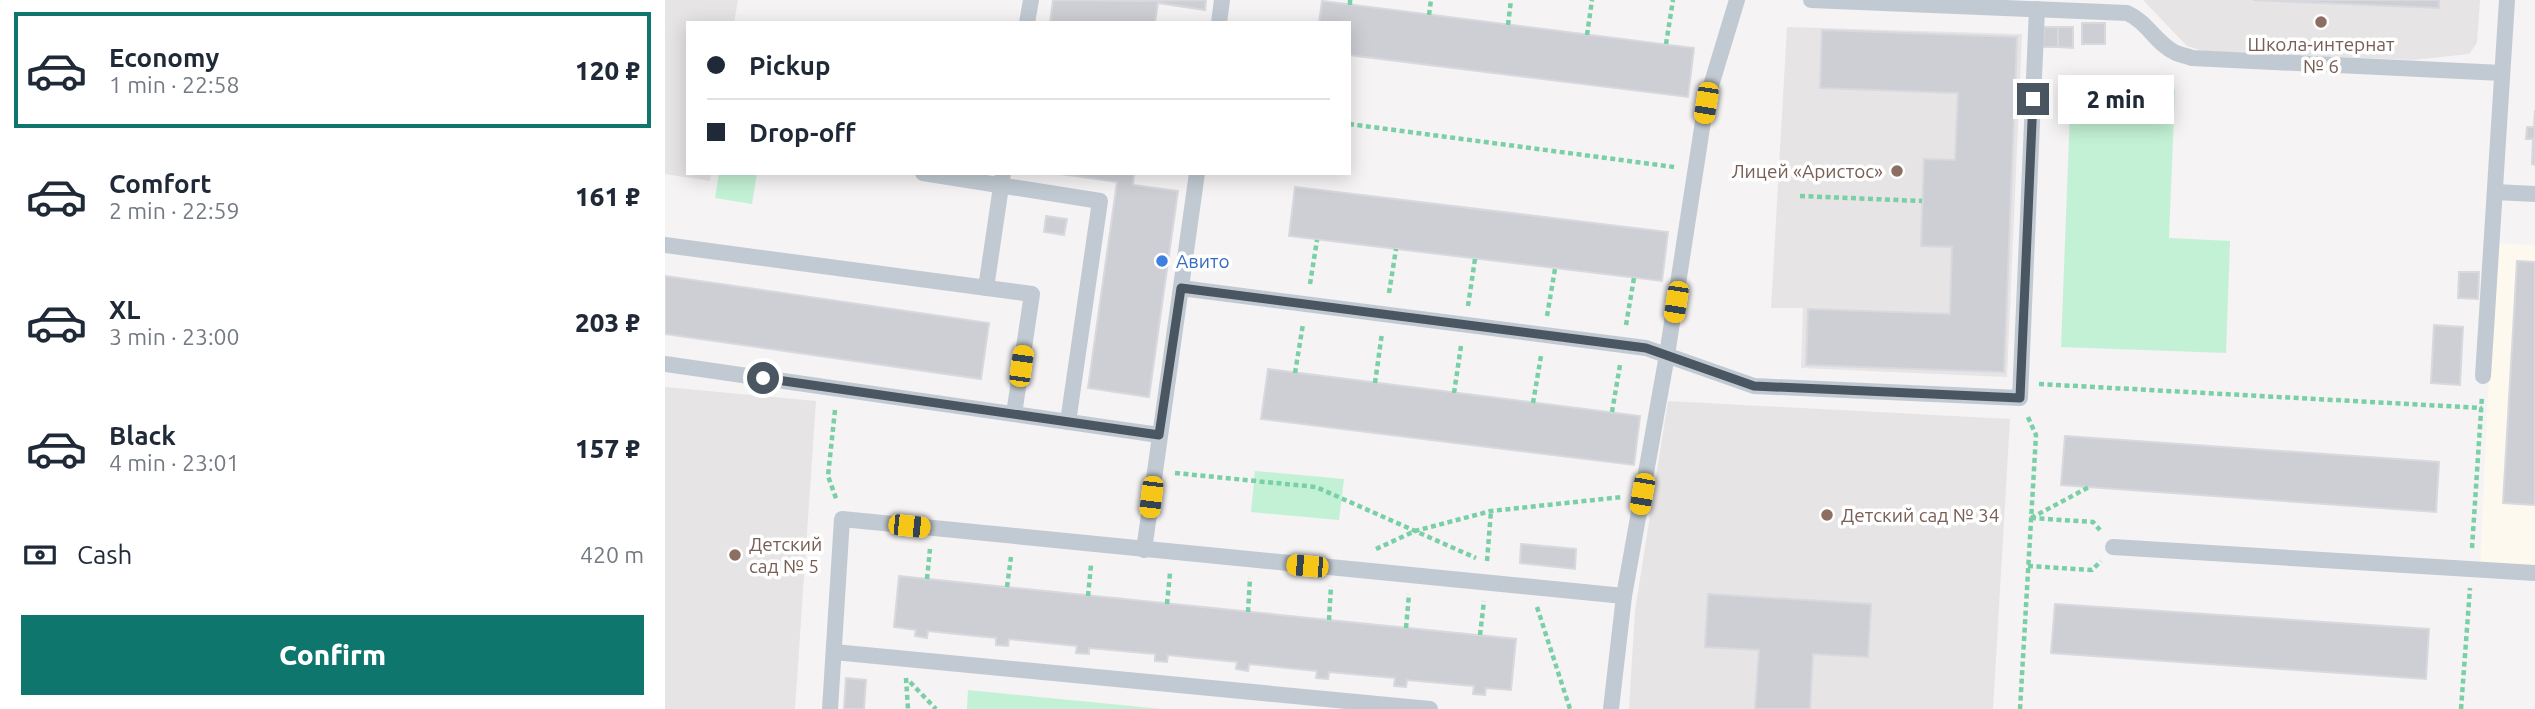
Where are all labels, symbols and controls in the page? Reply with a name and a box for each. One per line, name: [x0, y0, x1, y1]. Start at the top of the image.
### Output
marker: Школа-интернат № 6: [2313, 14, 2329, 30]
place label: Школа-интернат № 6: [2247, 33, 2395, 77]
icon: car: [25, 39, 88, 102]
text: Economy: [109, 43, 219, 72]
text: Pickup: [749, 51, 831, 80]
text: 120 ₽: [575, 56, 640, 85]
text: 1 min · 22:58: [109, 72, 240, 97]
callout: 2 min: [2057, 74, 2173, 124]
car: [1693, 81, 1720, 125]
route end: [2017, 83, 2049, 115]
text: 2 min: [2087, 87, 2145, 112]
text: Drop-off: [749, 118, 856, 147]
place label: Лицей «Аристос»: [1731, 160, 1883, 182]
marker: Лицей «Аристос»: [1889, 163, 1905, 179]
icon: car: [25, 165, 88, 228]
text: Comfort: [109, 169, 212, 198]
text: 161 ₽: [575, 182, 640, 211]
text: 2 min · 22:59: [109, 198, 240, 223]
place label: Авито: [1176, 250, 1230, 272]
marker: Авито: [1154, 253, 1170, 269]
car: [1663, 280, 1690, 324]
icon: car: [25, 291, 88, 354]
text: XL: [109, 295, 140, 324]
text: 203 ₽: [575, 308, 640, 337]
text: 3 min · 23:00: [109, 324, 240, 349]
car: [1008, 344, 1035, 388]
route start: [747, 362, 779, 394]
icon: car: [25, 417, 88, 480]
text: Black: [109, 421, 176, 450]
text: 157 ₽: [575, 434, 640, 463]
text: 4 min · 23:01: [109, 450, 240, 475]
car: [1629, 471, 1656, 517]
car: [1139, 475, 1164, 519]
place label: Детский сад № 34: [1841, 504, 1999, 526]
marker: Детский сад № 34: [1819, 507, 1835, 523]
car: [888, 513, 931, 539]
place label: Детский сад № 5: [749, 533, 822, 577]
icon: cash: [21, 536, 59, 574]
text: Cash: [77, 540, 132, 569]
text: 420 m: [580, 542, 644, 567]
marker: Детский сад № 5: [727, 547, 743, 563]
car: [1286, 554, 1329, 578]
button: Confirm: [21, 615, 644, 695]

